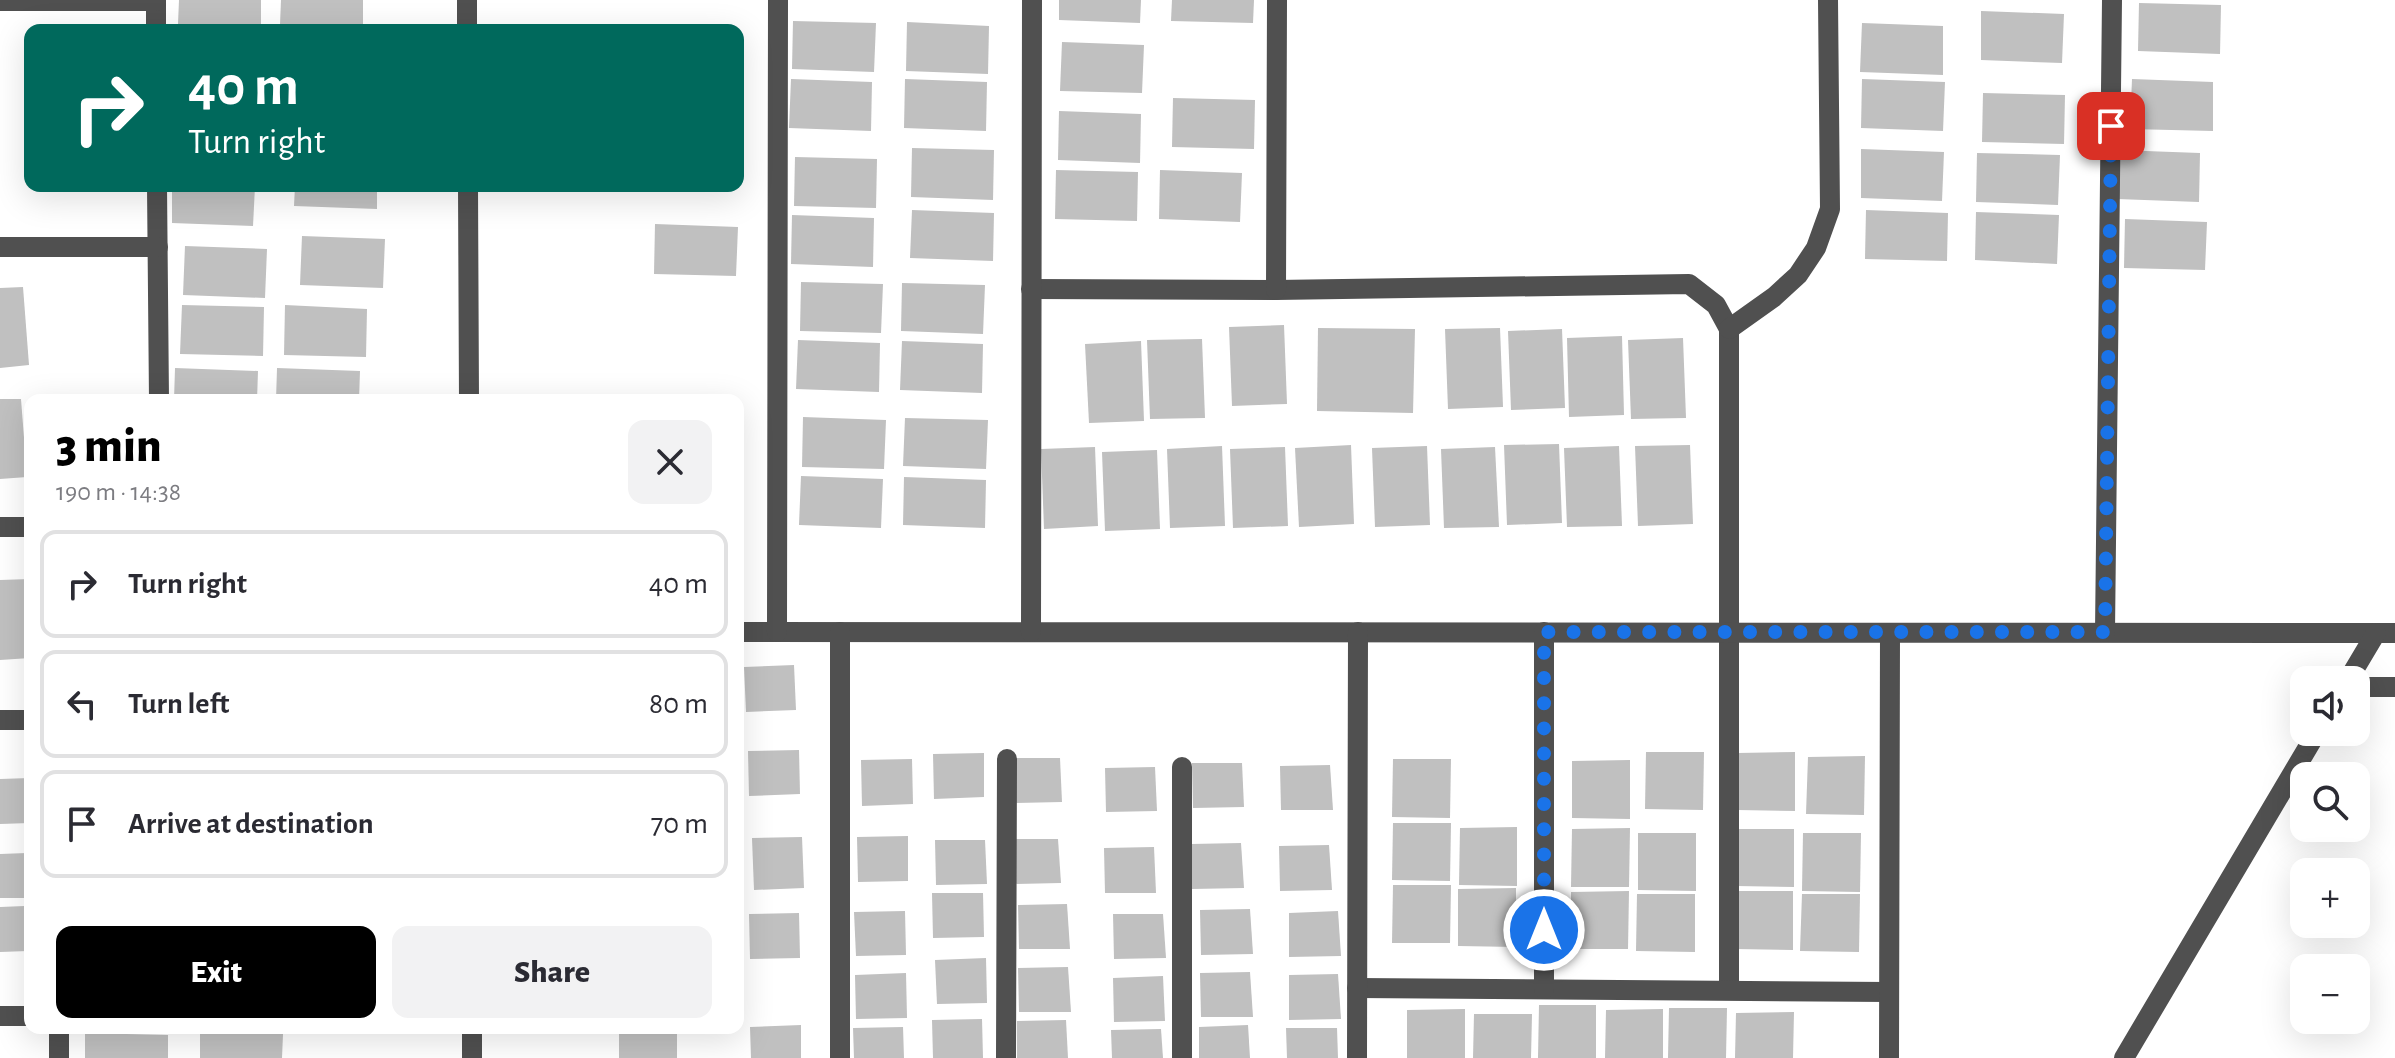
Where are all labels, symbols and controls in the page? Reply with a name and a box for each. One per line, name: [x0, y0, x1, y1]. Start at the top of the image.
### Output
icon: right: [56, 56, 160, 160]
text: 40 m: [188, 59, 299, 115]
pin: [2077, 92, 2145, 160]
icon: arrive: [2089, 104, 2133, 148]
text: Turn right: [188, 124, 325, 160]
button: close: [628, 420, 712, 504]
text: 3 min: [56, 423, 162, 471]
text: 190 m · 14:38: [56, 479, 181, 505]
icon: right: [60, 562, 104, 606]
text: Turn right: [128, 569, 247, 599]
text: 40 m: [649, 569, 708, 599]
map controls: [2290, 666, 2370, 1034]
button: sound: [2290, 666, 2370, 746]
icon: left: [60, 682, 104, 726]
text: Turn left: [128, 689, 229, 719]
text: 80 m: [649, 689, 708, 719]
button: search: [2290, 762, 2370, 842]
icon: arrive: [60, 802, 104, 846]
text: Arrive at destination: [128, 809, 374, 839]
text: 70 m: [651, 809, 708, 839]
button: +: [2290, 858, 2370, 938]
position arrow: [1502, 888, 1586, 972]
button: Exit: [56, 926, 376, 1018]
button: Share: [392, 926, 712, 1018]
button: −: [2290, 954, 2370, 1034]

